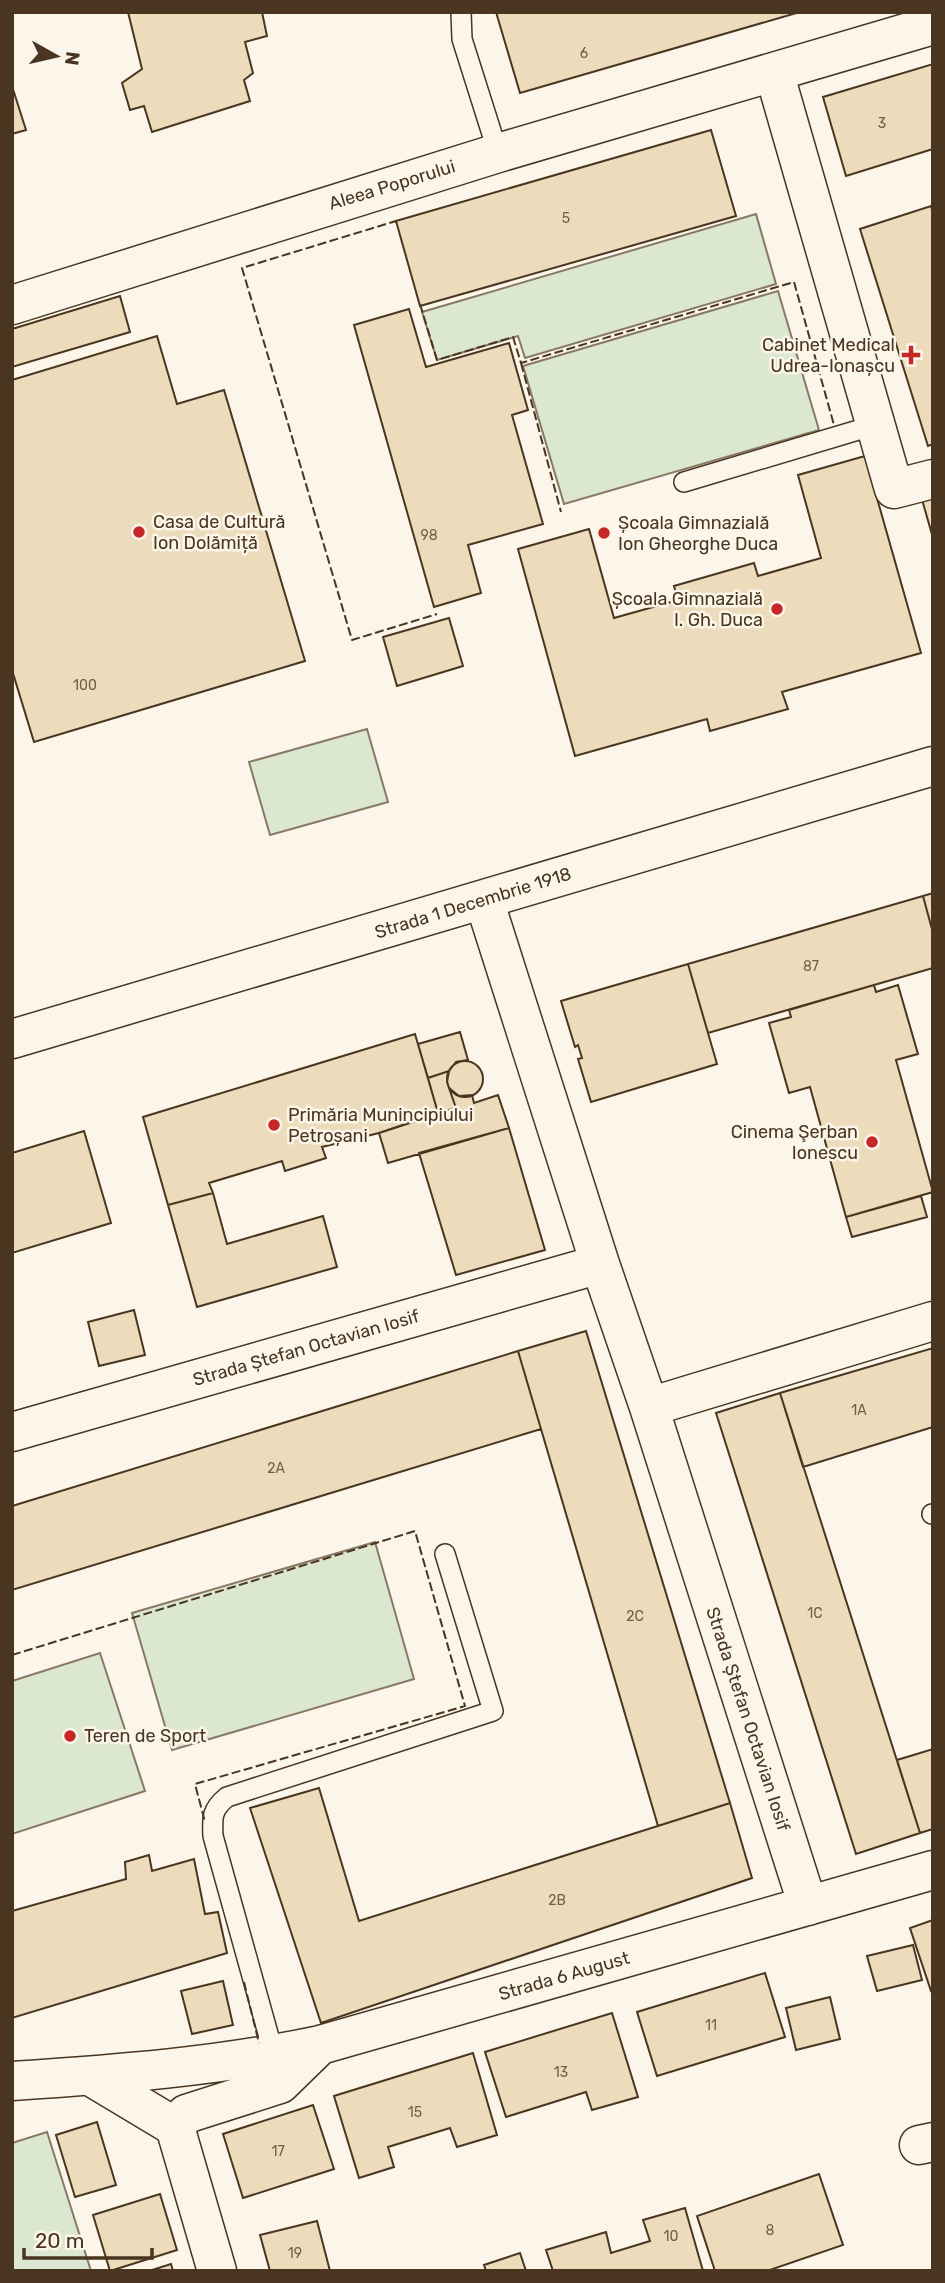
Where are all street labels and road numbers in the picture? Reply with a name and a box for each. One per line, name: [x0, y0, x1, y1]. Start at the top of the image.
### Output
street label: Aleea Poporului: [326, 155, 458, 215]
street label: Strada 1 Decembrie 1918: [372, 863, 574, 943]
street label: Strada Ștefan Octavian Iosif: [190, 1305, 422, 1391]
street label: Strada Ștefan Octavian Iosif: [701, 1604, 795, 1834]
street label: Strada 6 August: [496, 1947, 632, 2005]

